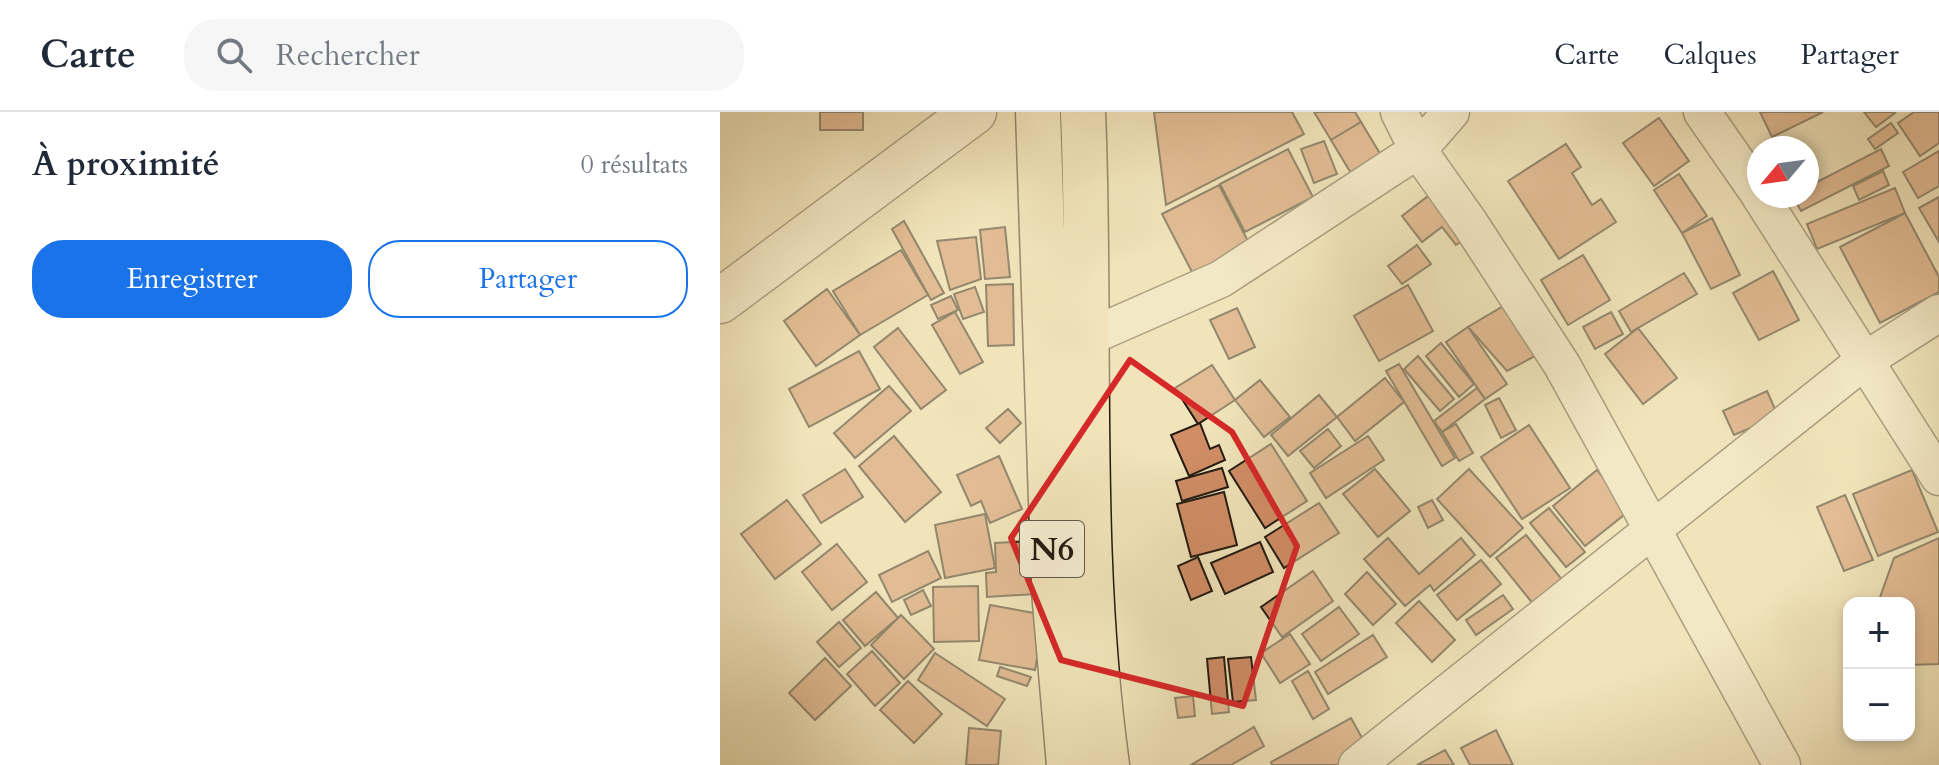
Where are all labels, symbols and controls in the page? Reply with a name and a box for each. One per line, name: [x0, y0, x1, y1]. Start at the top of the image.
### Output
search box: [184, 19, 744, 91]
text: Carte: [40, 29, 136, 81]
icon: search: [212, 33, 256, 77]
text: Rechercher: [276, 35, 420, 76]
text: Carte: [1554, 36, 1619, 74]
text: Calques: [1663, 36, 1757, 74]
text: Partager: [1801, 36, 1899, 74]
north arrow: [1747, 136, 1819, 208]
text: À proximité: [32, 141, 219, 187]
text: 0 résultats: [580, 147, 688, 182]
button: Enregistrer: [32, 240, 352, 318]
button: Partager: [368, 240, 688, 318]
road number: N6: [1020, 521, 1084, 577]
map controls: [1843, 597, 1915, 741]
button: +: [1843, 597, 1915, 669]
button: −: [1843, 669, 1915, 741]

